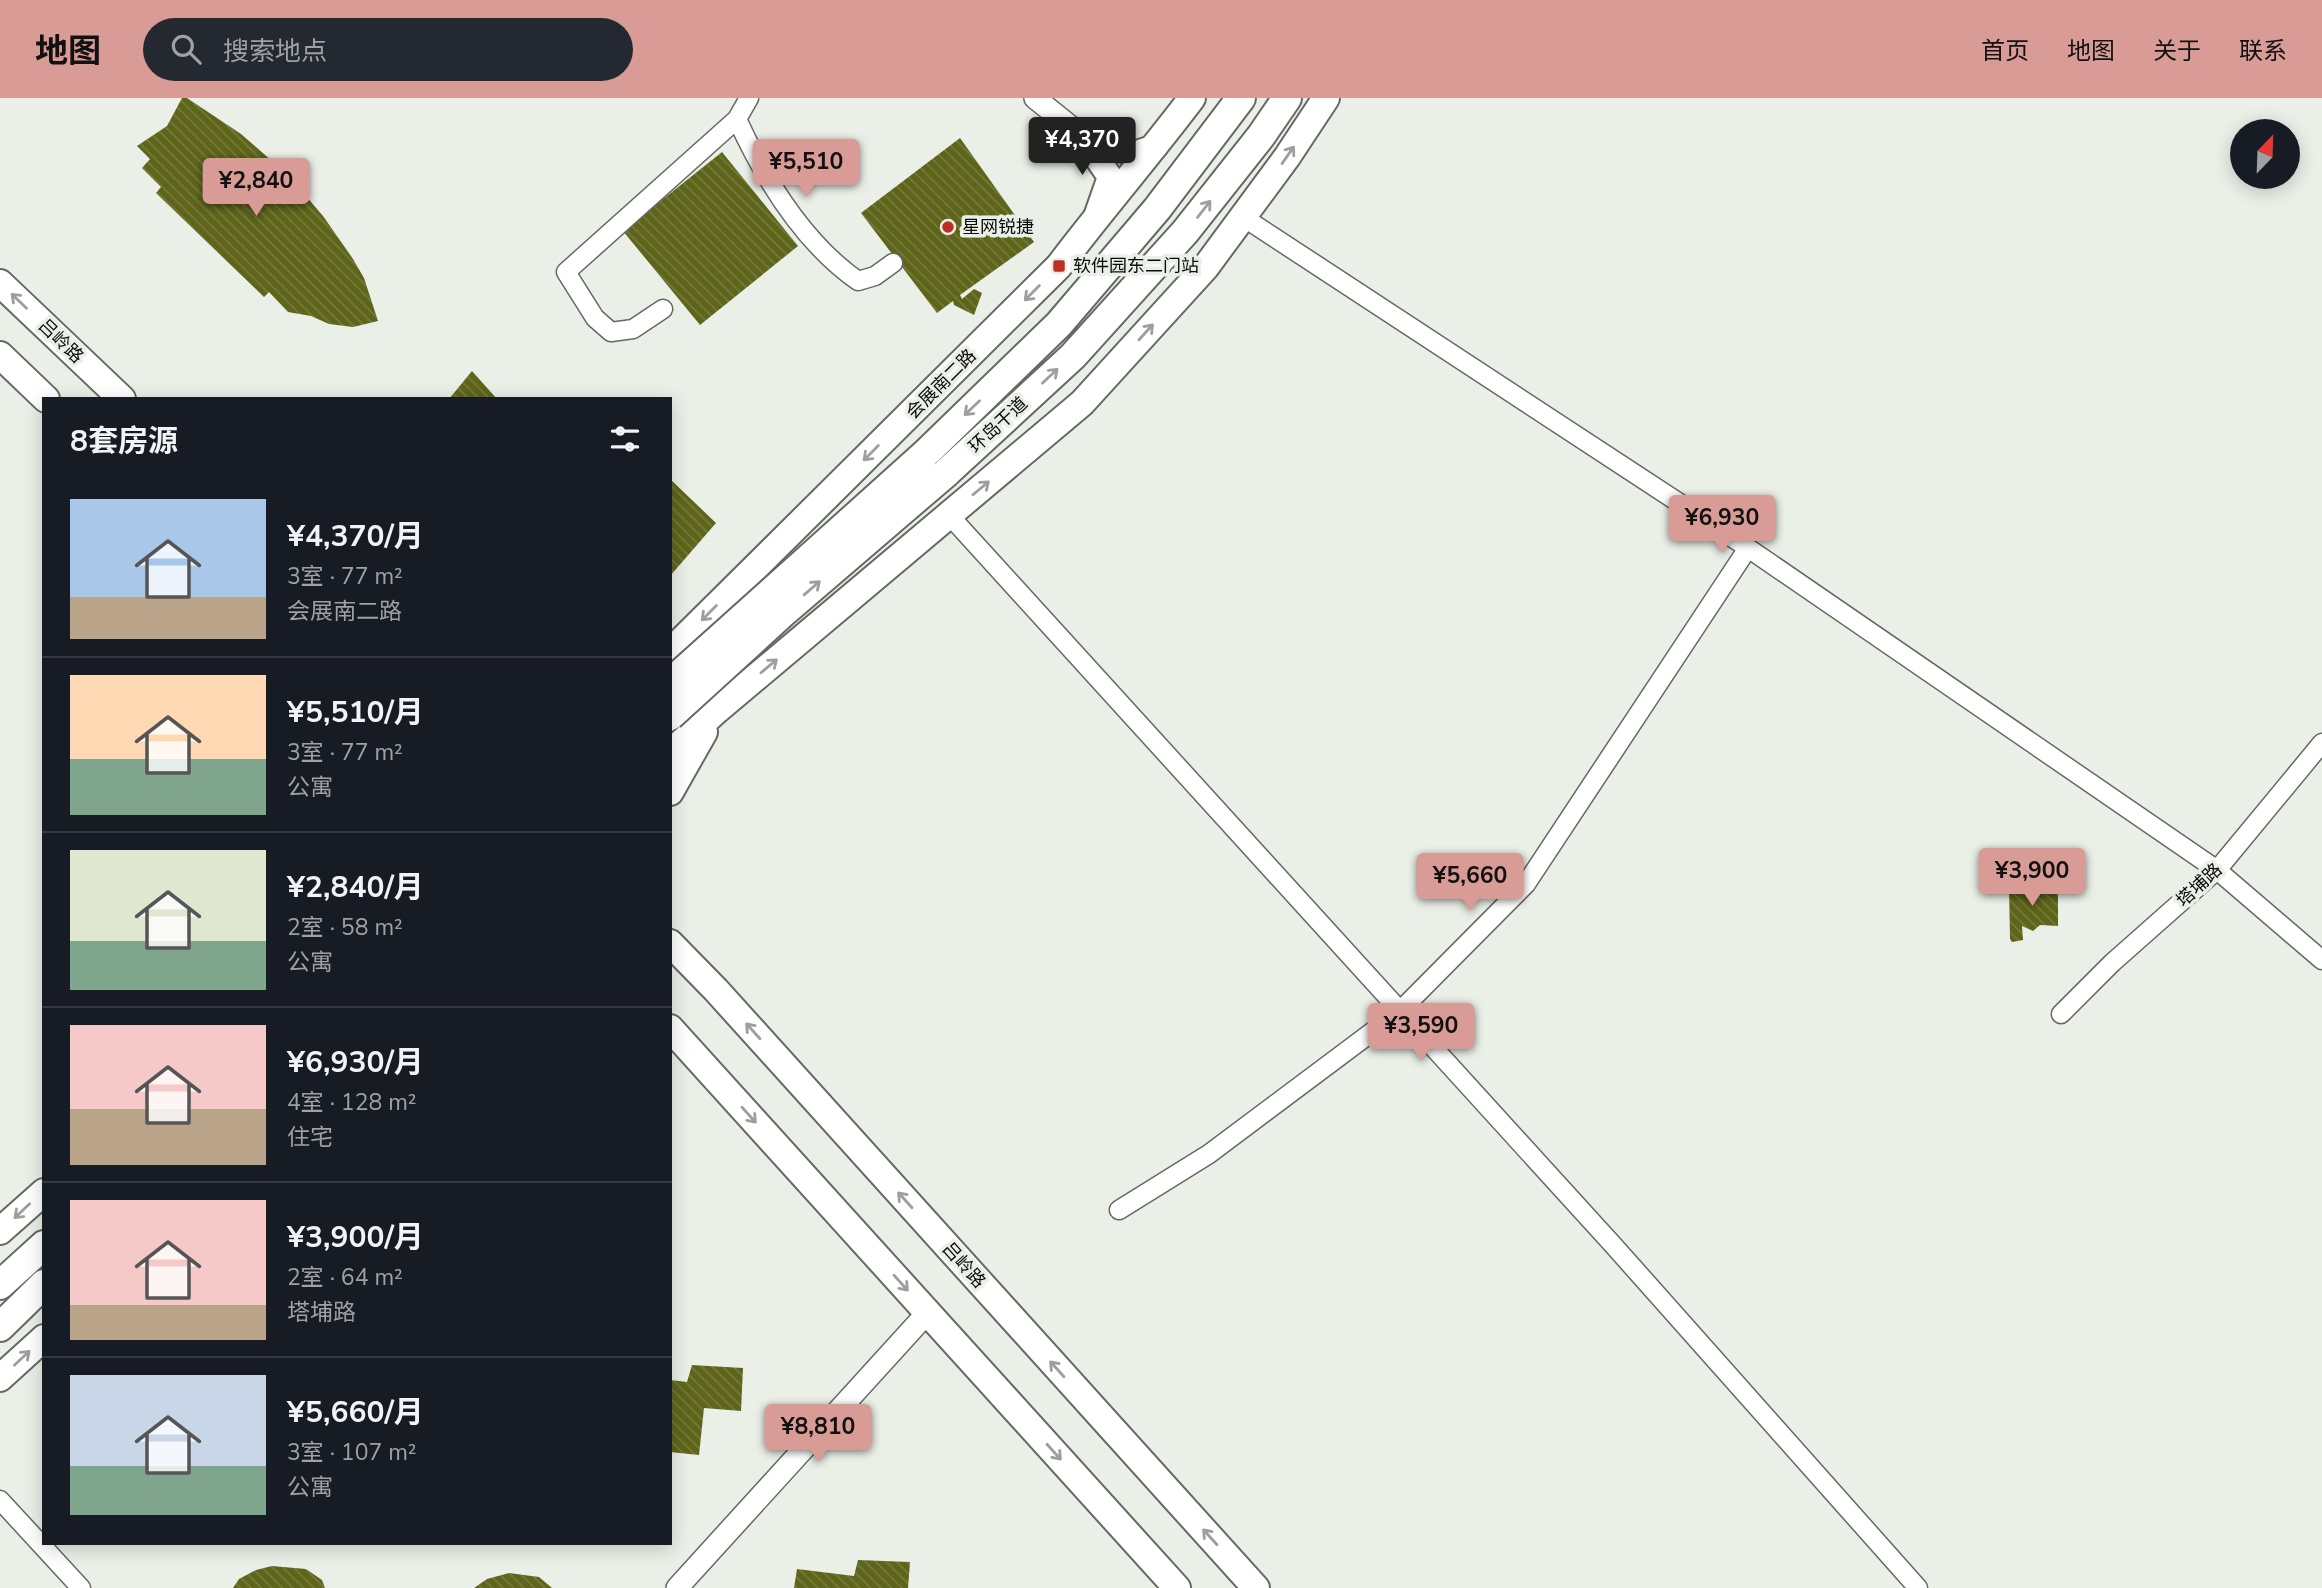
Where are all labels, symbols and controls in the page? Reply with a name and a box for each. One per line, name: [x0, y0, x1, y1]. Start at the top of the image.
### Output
search box: [143, 18, 633, 81]
text: 地图: [35, 29, 101, 74]
icon: search: [167, 30, 205, 68]
text: 搜索地点: [223, 34, 327, 69]
text: 首页: [1981, 35, 2029, 67]
text: 地图: [2067, 35, 2115, 67]
text: 关于: [2153, 35, 2201, 67]
text: 联系: [2239, 35, 2287, 67]
pin: ¥4,370: [1025, 118, 1139, 177]
north arrow: [2230, 119, 2300, 189]
map controls: [2230, 119, 2300, 189]
text: ¥4,370: [1045, 124, 1119, 155]
pin: ¥5,510: [749, 140, 863, 199]
text: ¥5,510: [769, 146, 843, 177]
one-way arrow: [1281, 146, 1295, 165]
pin: ¥2,840: [199, 158, 313, 218]
text: ¥2,840: [219, 165, 293, 196]
one-way arrow: [1196, 200, 1211, 218]
place label: 星网锐捷: [962, 215, 1034, 239]
marker: 星网锐捷: [940, 219, 956, 235]
place label: 软件园东二门站: [1073, 254, 1199, 278]
marker: 软件园东二门站: [1051, 258, 1067, 274]
one-way arrow: [1024, 284, 1041, 301]
one-way arrow: [11, 293, 28, 310]
street label: 吕岭路: [33, 314, 89, 368]
one-way arrow: [1138, 324, 1155, 341]
street label: 会展南二路: [901, 344, 981, 424]
one-way arrow: [1041, 368, 1058, 385]
street label: 环岛干道: [963, 392, 1033, 458]
one-way arrow: [964, 400, 981, 417]
icon: filters: [606, 420, 644, 458]
text: 8套房源: [70, 421, 178, 462]
one-way arrow: [863, 444, 880, 461]
one-way arrow: [972, 480, 990, 496]
pin: ¥6,930: [1665, 496, 1779, 555]
text: ¥6,930: [1685, 502, 1759, 533]
text: ¥4,370/月: [287, 516, 424, 557]
icon: home: [126, 527, 210, 611]
text: 3室 · 77 m²: [287, 561, 403, 592]
one-way arrow: [803, 580, 821, 596]
text: 会展南二路: [287, 596, 402, 627]
one-way arrow: [701, 605, 718, 622]
one-way arrow: [760, 658, 778, 674]
text: ¥5,510/月: [287, 692, 424, 733]
icon: home: [126, 703, 210, 787]
text: 3室 · 77 m²: [287, 737, 403, 768]
text: 公寓: [287, 772, 333, 803]
pin: ¥3,900: [1975, 848, 2089, 908]
pin: ¥5,660: [1413, 854, 1527, 913]
text: ¥3,900: [1995, 855, 2069, 886]
street label: 塔埔路: [2171, 858, 2227, 912]
text: ¥5,660: [1433, 860, 1507, 891]
text: ¥2,840/月: [287, 867, 424, 908]
icon: home: [126, 878, 210, 962]
text: 2室 · 58 m²: [287, 912, 403, 943]
text: 公寓: [287, 947, 333, 978]
pin: ¥3,590: [1364, 1004, 1478, 1063]
text: ¥3,590: [1384, 1010, 1458, 1041]
one-way arrow: [744, 1023, 761, 1040]
text: ¥6,930/月: [287, 1042, 424, 1083]
icon: home: [126, 1053, 210, 1137]
text: 4室 · 128 m²: [287, 1087, 417, 1118]
one-way arrow: [741, 1106, 757, 1124]
text: 住宅: [287, 1122, 333, 1153]
one-way arrow: [897, 1191, 913, 1209]
one-way arrow: [13, 1203, 31, 1219]
text: ¥3,900/月: [287, 1217, 424, 1258]
icon: home: [126, 1228, 210, 1312]
street label: 吕岭路: [937, 1237, 991, 1293]
text: 2室 · 64 m²: [287, 1262, 403, 1293]
one-way arrow: [893, 1274, 909, 1292]
text: 塔埔路: [287, 1297, 356, 1328]
one-way arrow: [13, 1349, 30, 1366]
one-way arrow: [1049, 1361, 1066, 1378]
text: ¥5,660/月: [287, 1392, 424, 1433]
icon: home: [126, 1403, 210, 1487]
pin: ¥8,810: [761, 1404, 875, 1464]
text: ¥8,810: [781, 1411, 855, 1442]
text: 3室 · 107 m²: [287, 1437, 417, 1468]
one-way arrow: [1046, 1443, 1062, 1461]
text: 公寓: [287, 1472, 333, 1503]
one-way arrow: [1202, 1528, 1218, 1546]

